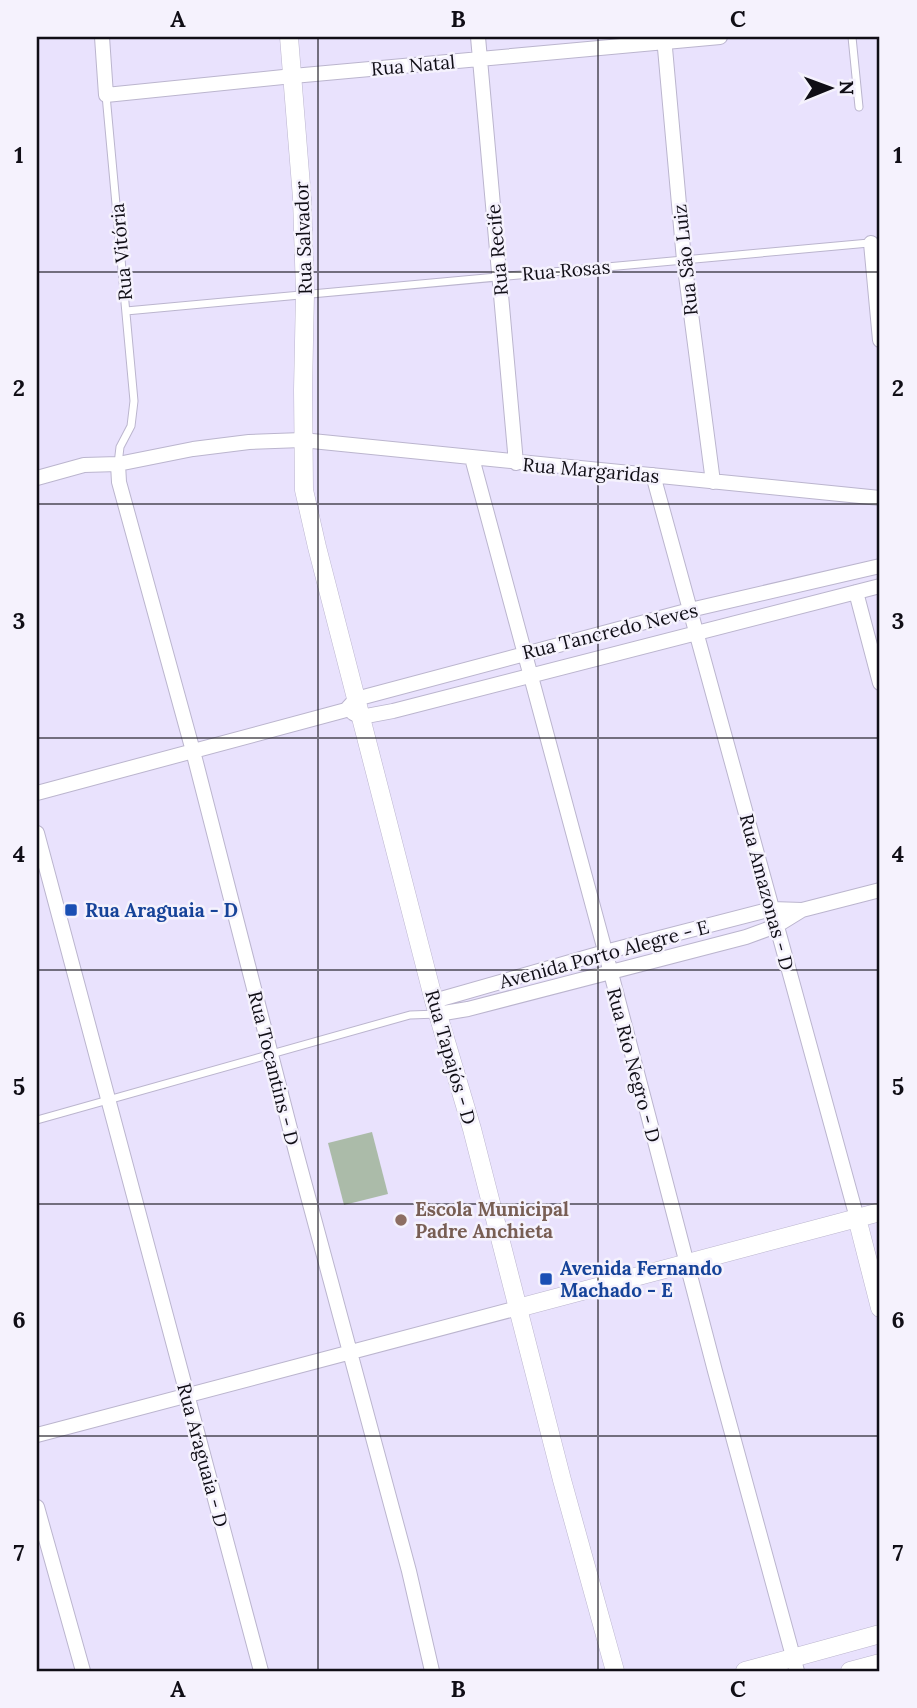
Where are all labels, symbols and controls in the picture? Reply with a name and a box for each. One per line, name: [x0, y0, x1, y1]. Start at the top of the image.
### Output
text: A: [170, 4, 186, 33]
text: B: [450, 4, 466, 33]
text: C: [730, 4, 746, 33]
street label: Rua Natal: [370, 49, 456, 81]
north arrow: [794, 52, 864, 122]
text: N: [835, 80, 859, 96]
text: 1: [14, 140, 24, 169]
text: 1: [893, 140, 903, 169]
street label: Rua Salvador: [289, 180, 317, 295]
street label: Rua Vitória: [105, 202, 137, 302]
street label: Rua Recife: [481, 203, 513, 297]
street label: Rua São Luiz: [667, 203, 703, 317]
street label: Rua Rosas: [521, 254, 611, 286]
text: 2: [13, 373, 25, 402]
text: 2: [892, 373, 904, 402]
street label: Rua Margaridas: [522, 452, 661, 488]
street label: Rua Tancredo Neves: [520, 598, 700, 664]
text: 3: [13, 606, 25, 635]
text: 3: [892, 606, 904, 635]
street label: Rua Amazonas - D: [735, 811, 799, 973]
text: 4: [13, 839, 25, 868]
text: 4: [892, 839, 904, 868]
place label: Rua Araguaia - D: [85, 898, 238, 922]
marker: Rua Araguaia - D: [63, 902, 79, 918]
street label: Avenida Porto Alegre - E: [496, 914, 711, 994]
street label: Rua Rio Negro - D: [602, 985, 666, 1145]
street label: Rua Tapajós - D: [420, 987, 482, 1127]
street label: Rua Tocantins - D: [243, 988, 305, 1148]
text: 5: [13, 1072, 25, 1101]
text: 5: [892, 1072, 904, 1101]
place label: Escola Municipal Padre Anchieta: [415, 1197, 569, 1243]
marker: Escola Municipal Padre Anchieta: [393, 1212, 409, 1228]
place label: Avenida Fernando Machado - E: [560, 1256, 723, 1302]
marker: Avenida Fernando Machado - E: [538, 1271, 554, 1287]
text: 6: [12, 1305, 26, 1334]
text: 6: [891, 1305, 905, 1334]
street label: Rua Araguaia - D: [172, 1380, 234, 1530]
text: 7: [14, 1538, 25, 1567]
text: 7: [893, 1538, 904, 1567]
text: A: [170, 1674, 186, 1703]
text: B: [450, 1674, 466, 1703]
text: C: [730, 1674, 746, 1703]

